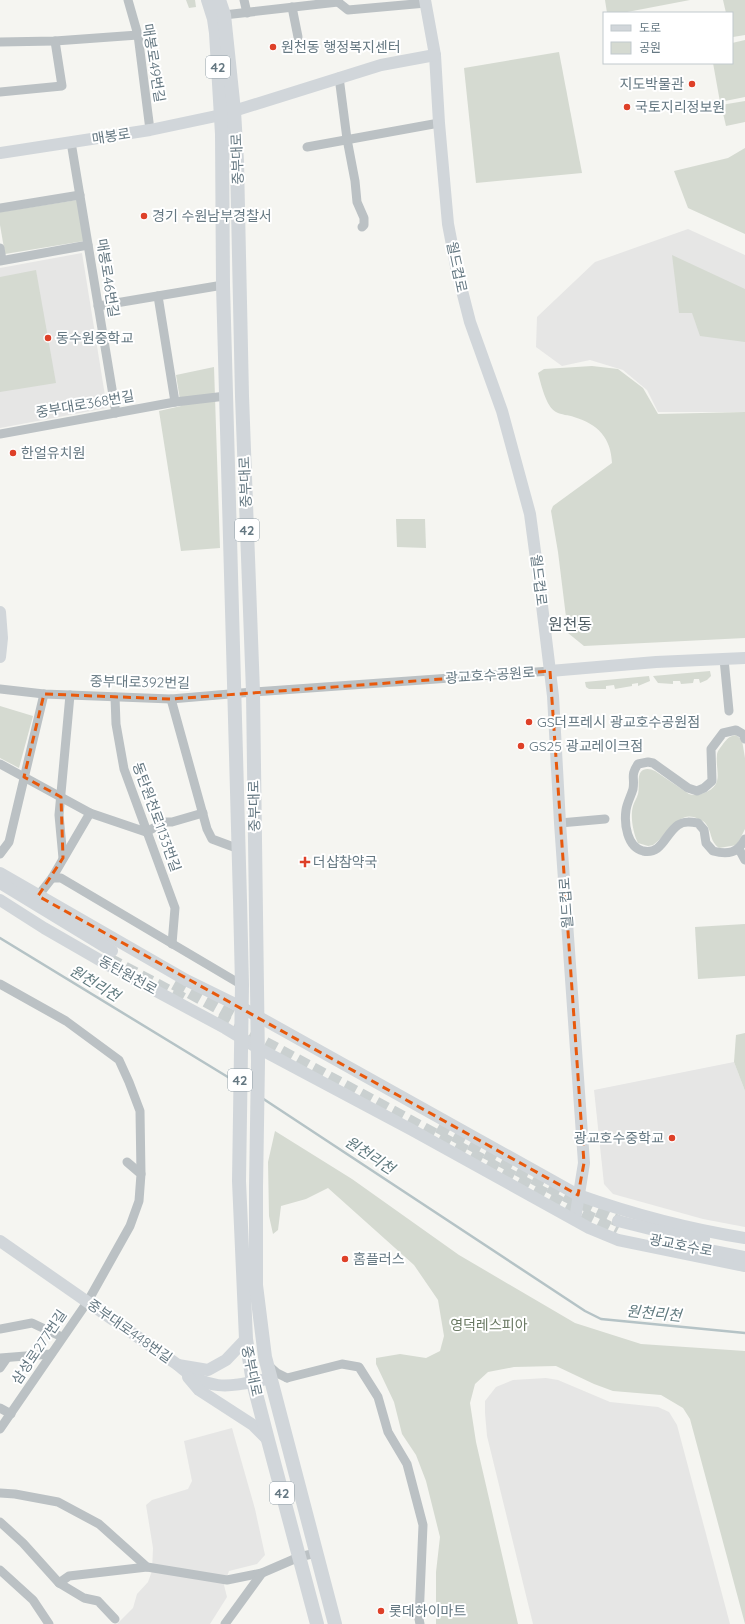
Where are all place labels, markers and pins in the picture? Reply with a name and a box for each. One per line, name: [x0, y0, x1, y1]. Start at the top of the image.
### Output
place label: 원천동 행정복지센터: [281, 38, 401, 56]
marker: 원천동 행정복지센터: [268, 42, 278, 52]
place label: 지도박물관: [620, 75, 684, 93]
marker: 지도박물관: [687, 79, 697, 89]
place label: 국토지리정보원: [635, 98, 725, 116]
marker: 국토지리정보원: [622, 102, 632, 112]
place label: 경기 수원남부경찰서: [152, 207, 272, 225]
marker: 경기 수원남부경찰서: [139, 211, 149, 221]
place label: 동수원중학교: [56, 329, 133, 347]
marker: 동수원중학교: [43, 333, 53, 343]
place label: 한얼유치원: [21, 444, 85, 462]
marker: 한얼유치원: [8, 448, 18, 458]
place label: GS더프레시 광교호수공원점: [537, 713, 700, 731]
marker: GS더프레시 광교호수공원점: [524, 717, 534, 727]
place label: GS25 광교레이크점: [529, 737, 643, 755]
marker: GS25 광교레이크점: [516, 741, 526, 751]
place label: 더샵참약국: [313, 853, 378, 871]
marker: 더샵참약국: [300, 857, 310, 867]
place label: 광교호수중학교: [574, 1129, 664, 1147]
marker: 광교호수중학교: [667, 1133, 677, 1143]
place label: 홈플러스: [353, 1250, 405, 1268]
marker: 홈플러스: [340, 1254, 350, 1264]
place label: 롯데하이마트: [389, 1602, 466, 1620]
marker: 롯데하이마트: [376, 1606, 386, 1616]

